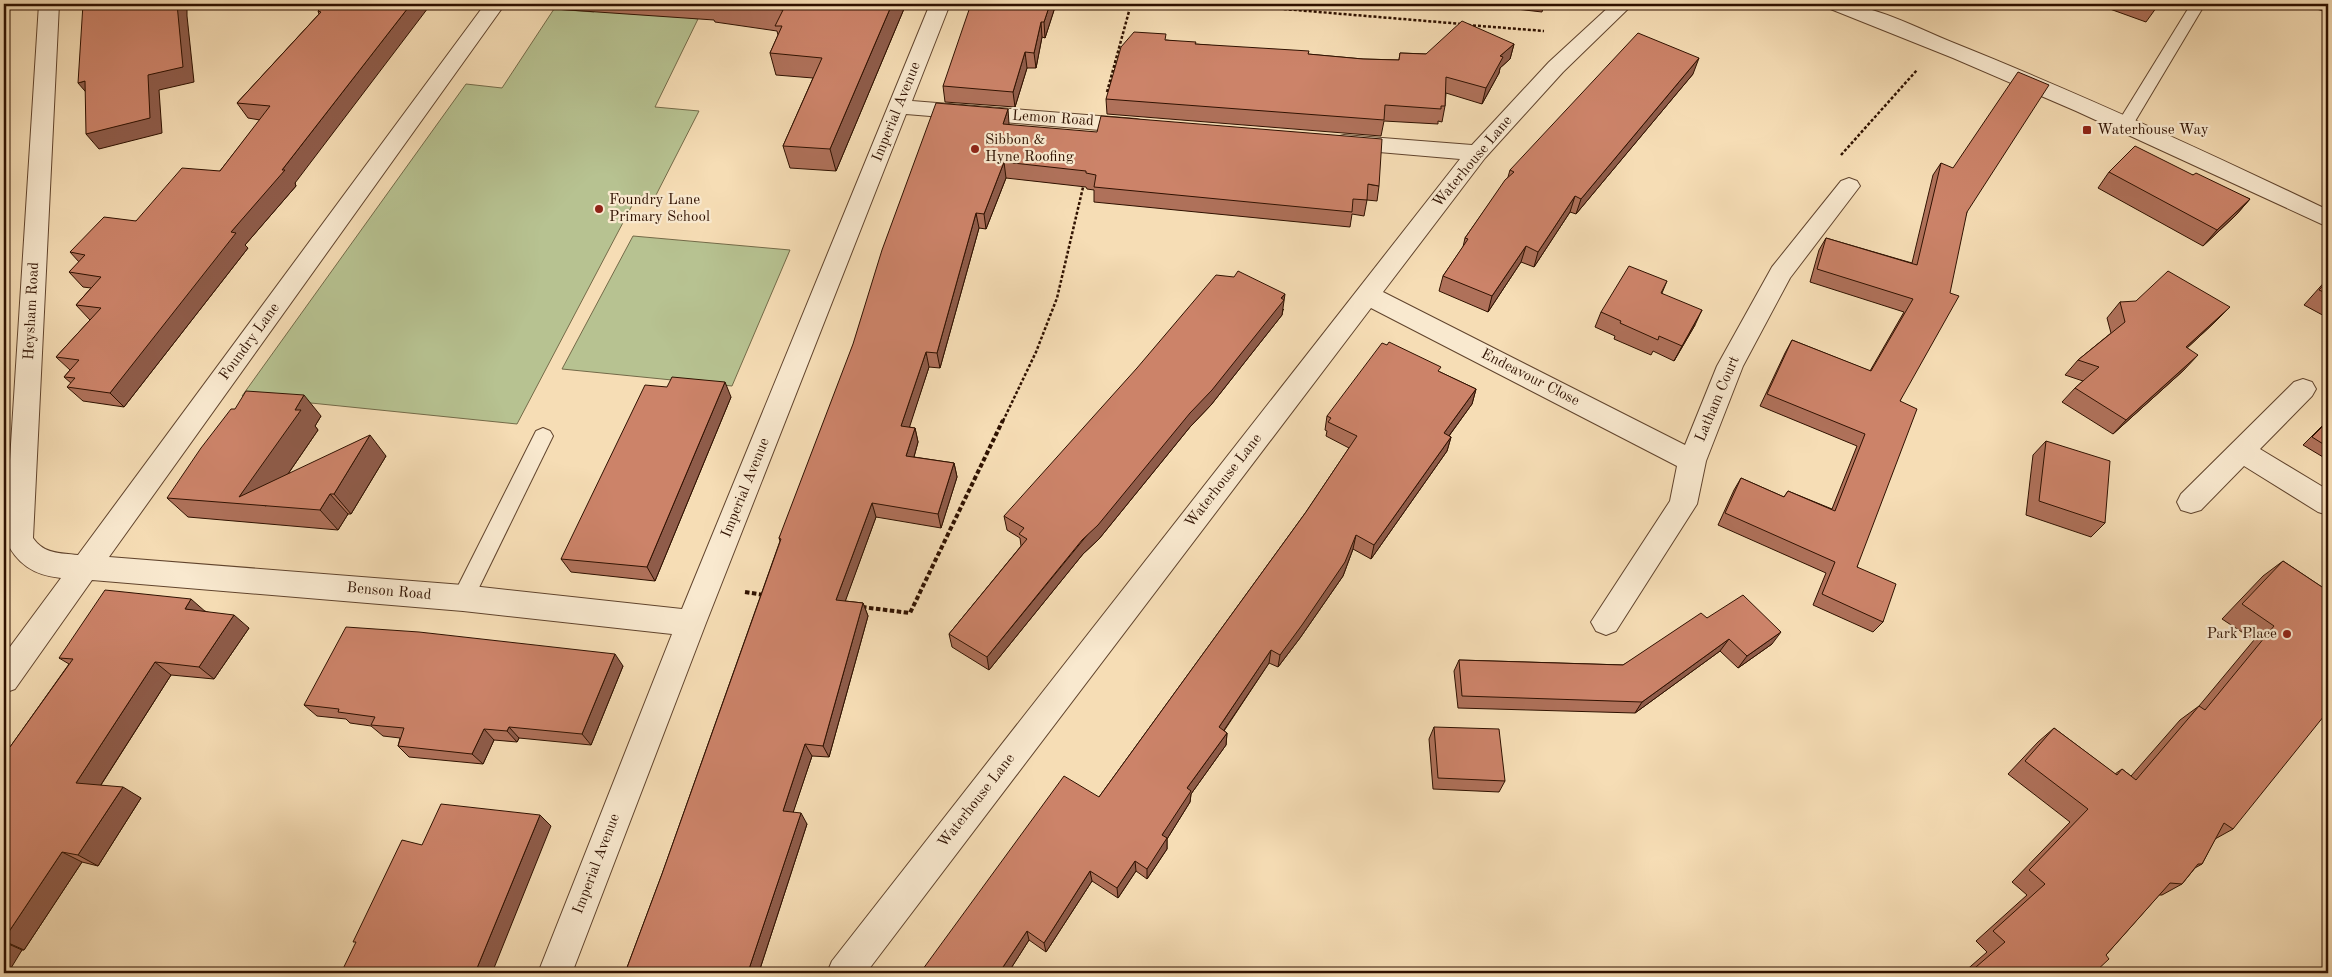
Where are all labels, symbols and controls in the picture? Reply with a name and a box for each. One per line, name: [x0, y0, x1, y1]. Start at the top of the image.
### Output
street label: Imperial Avenue: [870, 60, 924, 164]
street label: Lemon Road: [1012, 109, 1095, 129]
street label: Waterhouse Lane: [1431, 113, 1516, 211]
place label: Waterhouse Way: [2097, 123, 2209, 138]
marker: Waterhouse Way: [2081, 124, 2093, 136]
place label: Sibbon & Hyne Roofing: [985, 133, 1074, 165]
marker: Sibbon & Hyne Roofing: [969, 143, 981, 155]
place label: Foundry Lane Primary School: [609, 193, 710, 225]
marker: Foundry Lane Primary School: [593, 203, 605, 215]
street label: Heysham Road: [22, 261, 42, 360]
street label: Foundry Lane: [217, 301, 283, 383]
street label: Endeavour Close: [1478, 347, 1582, 409]
street label: Latham Court: [1693, 354, 1743, 444]
street label: Waterhouse Lane: [1183, 431, 1265, 531]
street label: Imperial Avenue: [719, 436, 773, 540]
street label: Benson Road: [346, 581, 432, 603]
place label: Park Place: [2207, 627, 2277, 642]
marker: Park Place: [2281, 628, 2293, 640]
street label: Waterhouse Lane: [936, 751, 1018, 851]
street label: Imperial Avenue: [571, 812, 623, 916]

